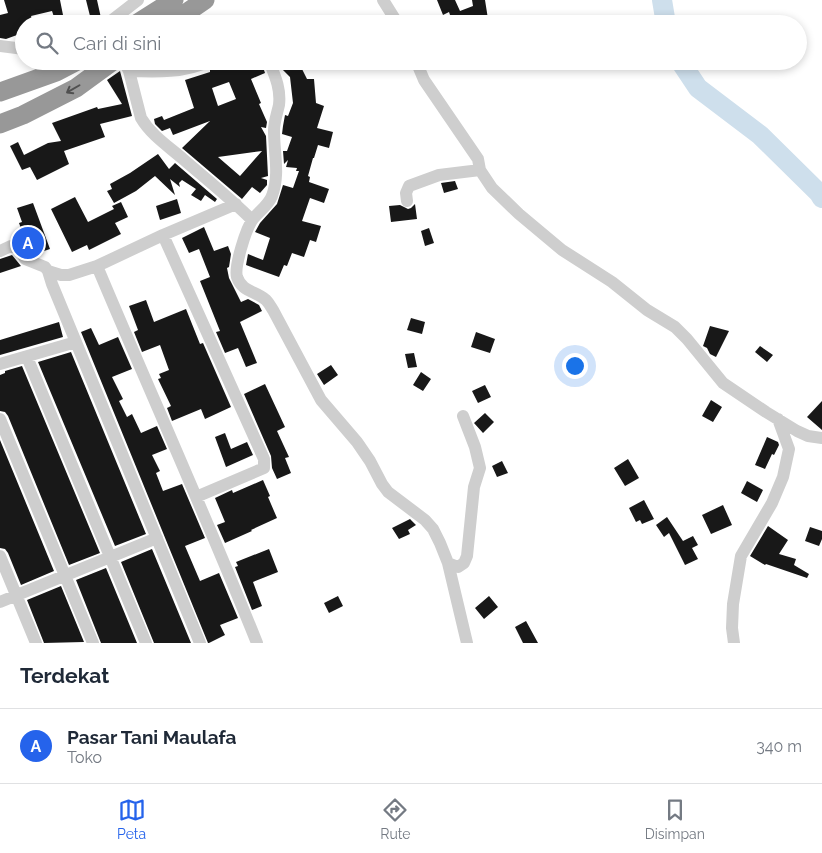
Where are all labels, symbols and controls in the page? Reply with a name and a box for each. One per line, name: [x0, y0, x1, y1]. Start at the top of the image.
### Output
search box: [15, 15, 807, 70]
icon: search: [33, 29, 61, 57]
text: Cari di sini: [73, 32, 161, 54]
one-way arrow: [67, 84, 81, 94]
pin: A: [12, 224, 44, 262]
your location: [562, 353, 588, 379]
text: Terdekat: [20, 663, 109, 688]
text: Pasar Tani Maulafa: [67, 726, 237, 748]
text: A: [31, 737, 41, 756]
text: 340 m: [756, 737, 802, 756]
text: Toko: [67, 748, 102, 767]
tab: Peta: [117, 796, 146, 842]
tab: Rute: [380, 796, 410, 842]
tab: Disimpan: [645, 796, 705, 842]

